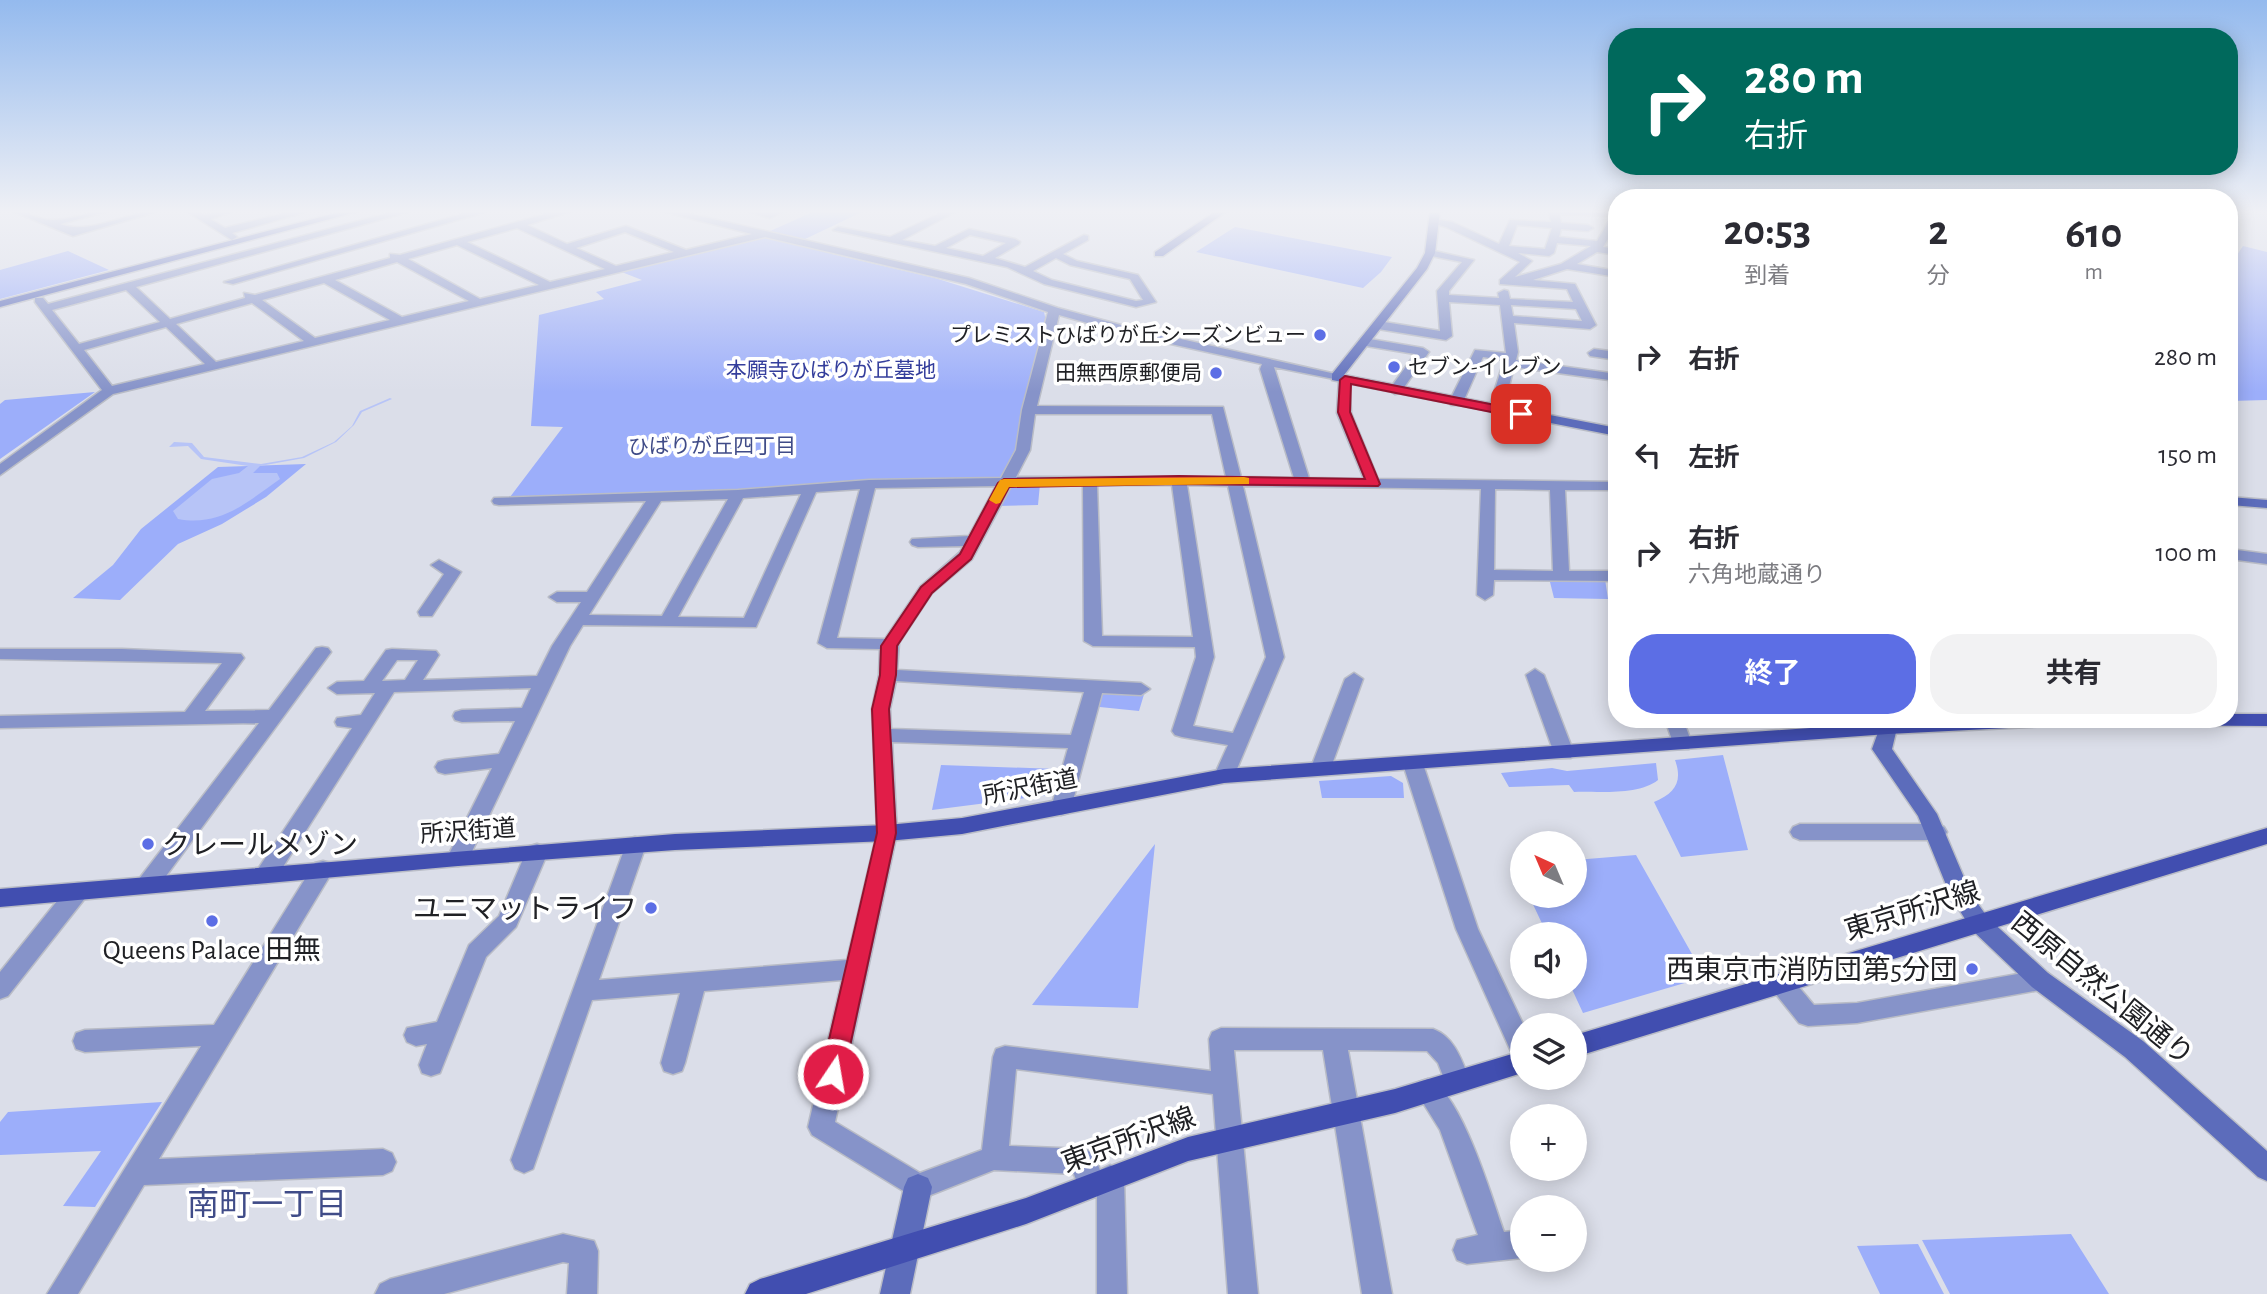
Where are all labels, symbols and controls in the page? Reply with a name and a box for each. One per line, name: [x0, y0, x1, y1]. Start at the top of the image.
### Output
text: 280 m: [1744, 54, 1864, 103]
icon: right: [1629, 56, 1720, 147]
text: 右折: [1744, 120, 1808, 152]
text: 20:53: [1724, 210, 1811, 252]
text: 2: [1928, 210, 1948, 252]
text: 610: [2065, 213, 2122, 255]
text: m: [2085, 261, 2103, 284]
text: 到着: [1744, 265, 1790, 288]
text: 分: [1927, 265, 1950, 288]
place label: プレミストひばりが丘シーズンビュー: [950, 323, 1306, 346]
marker: プレミストひばりが丘シーズンビュー: [1312, 327, 1328, 343]
icon: right: [1629, 338, 1667, 376]
text: 280 m: [2154, 344, 2217, 370]
text: 右折: [1688, 347, 1740, 373]
place label: セブン-イレブン: [1408, 355, 1561, 378]
park label: 本願寺ひばりが丘墓地: [726, 359, 936, 381]
marker: セブン-イレブン: [1386, 359, 1402, 375]
place label: 田無西原郵便局: [1055, 362, 1202, 384]
marker: 田無西原郵便局: [1208, 365, 1224, 381]
pin: [1491, 384, 1551, 444]
icon: arrive: [1502, 395, 1540, 433]
district label: ひばりが丘四丁目: [628, 435, 796, 457]
icon: left: [1629, 436, 1667, 474]
text: 150 m: [2158, 442, 2217, 468]
text: 左折: [1688, 445, 1740, 471]
text: 右折: [1688, 526, 1740, 552]
icon: right: [1629, 534, 1667, 572]
text: 100 m: [2156, 540, 2217, 566]
text: 六角地蔵通り: [1688, 564, 1826, 587]
button: 終了: [1629, 634, 1916, 714]
button: 共有: [1930, 634, 2217, 714]
street label: 所沢街道: [980, 765, 1080, 809]
street label: 所沢街道: [419, 815, 517, 847]
place label: クレールメゾン: [162, 830, 358, 860]
north arrow: [1510, 831, 1587, 908]
map controls: [1510, 831, 1587, 1272]
marker: クレールメゾン: [140, 836, 156, 852]
street label: 東京所沢線: [1841, 876, 1984, 946]
place label: ユニマットライフ: [413, 896, 637, 924]
marker: ユニマットライフ: [643, 900, 659, 916]
street label: 西原自然公園通り: [2006, 907, 2199, 1071]
marker: Queens Palace 田無: [204, 913, 220, 929]
button: sound: [1510, 922, 1587, 999]
place label: Queens Palace 田無: [103, 935, 321, 965]
place label: 西東京市消防団第5分団: [1666, 955, 1958, 985]
marker: 西東京市消防団第5分団: [1964, 961, 1980, 977]
button: layers: [1510, 1013, 1587, 1090]
position arrow: [796, 1037, 870, 1111]
street label: 東京所沢線: [1057, 1102, 1199, 1178]
button: +: [1510, 1104, 1587, 1181]
district label: 南町一丁目: [187, 1187, 347, 1221]
button: −: [1510, 1195, 1587, 1272]

